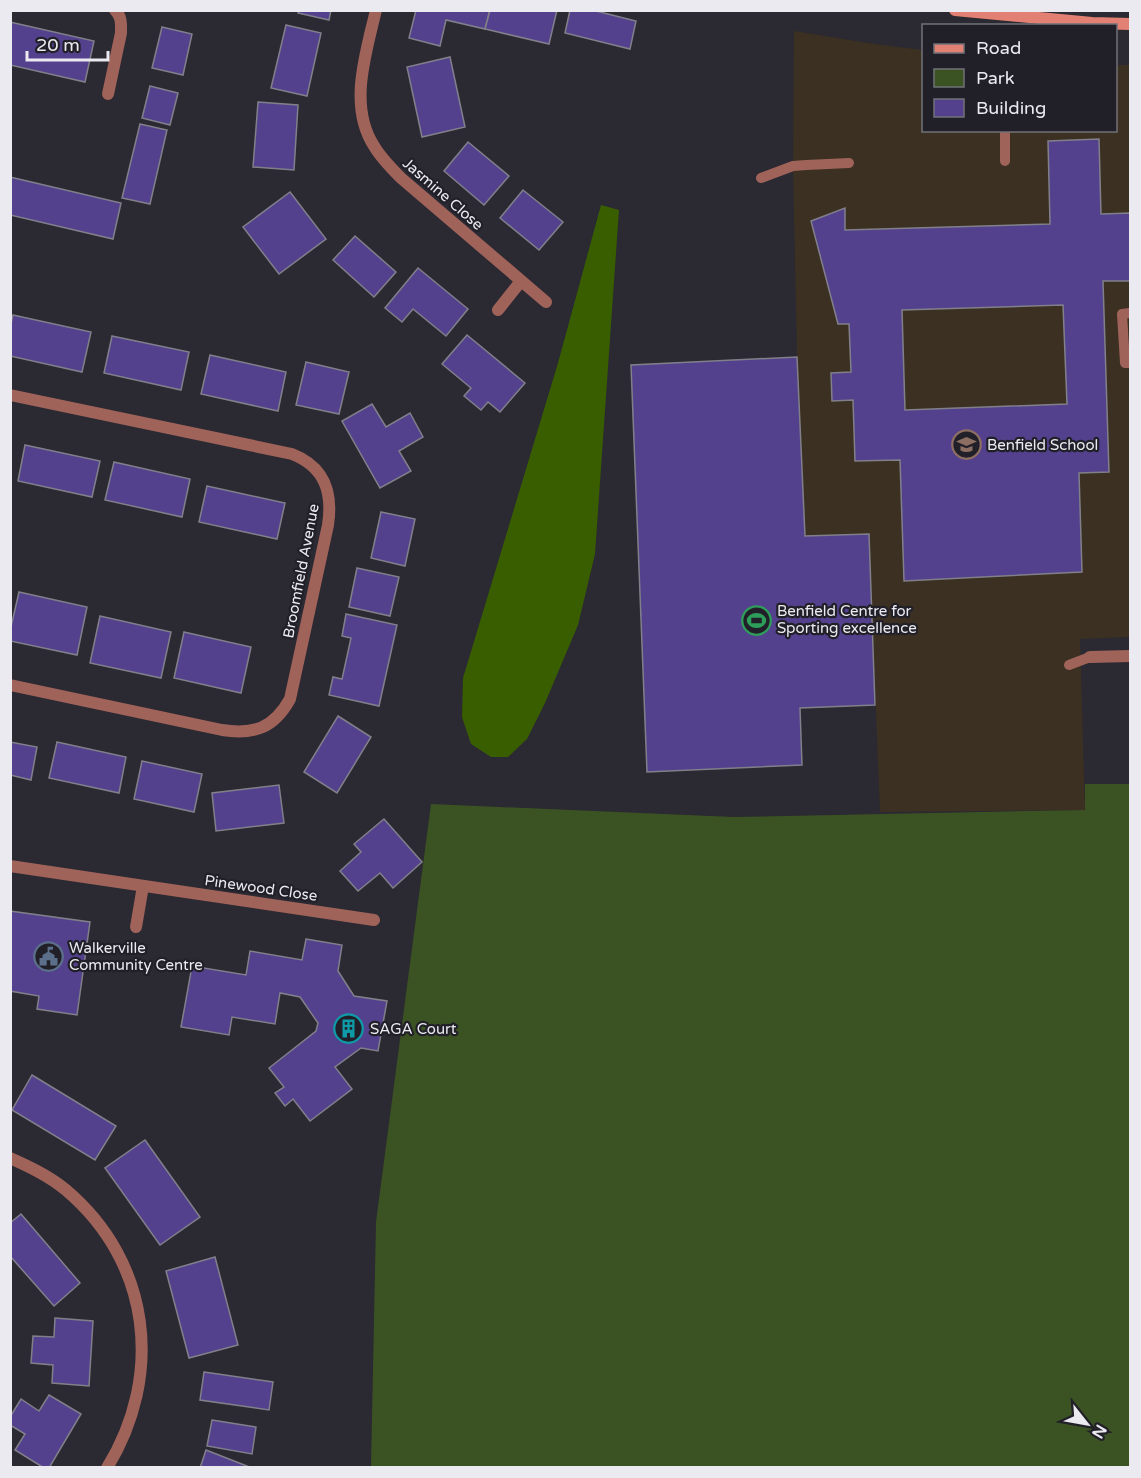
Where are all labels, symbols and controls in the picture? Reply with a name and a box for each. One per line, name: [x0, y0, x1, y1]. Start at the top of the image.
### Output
scale bar: [27, 24, 108, 62]
legend: [922, 24, 1117, 132]
text: 20 m: [36, 34, 80, 56]
text: Road: [976, 37, 1021, 59]
text: Park: [976, 67, 1015, 89]
text: Building: [976, 97, 1046, 119]
street label: Jasmine Close: [399, 154, 487, 234]
school or university icon: Benfield School: [950, 429, 982, 461]
place label: Benfield School: [987, 436, 1098, 454]
street label: Broomfield Avenue: [279, 502, 323, 640]
place label: Benfield Centre for Sporting excellence: [777, 602, 917, 637]
sports icon: Benfield Centre for Sporting excellence: [740, 604, 772, 636]
street label: Pinewood Close: [203, 871, 319, 905]
place label: Walkerville Community Centre: [69, 939, 203, 974]
public building icon: Walkerville Community Centre: [32, 941, 64, 973]
building icon: SAGA Court: [333, 1013, 365, 1045]
place label: SAGA Court: [370, 1020, 457, 1038]
north arrow: [1057, 1394, 1117, 1454]
text: N: [1087, 1421, 1111, 1442]

